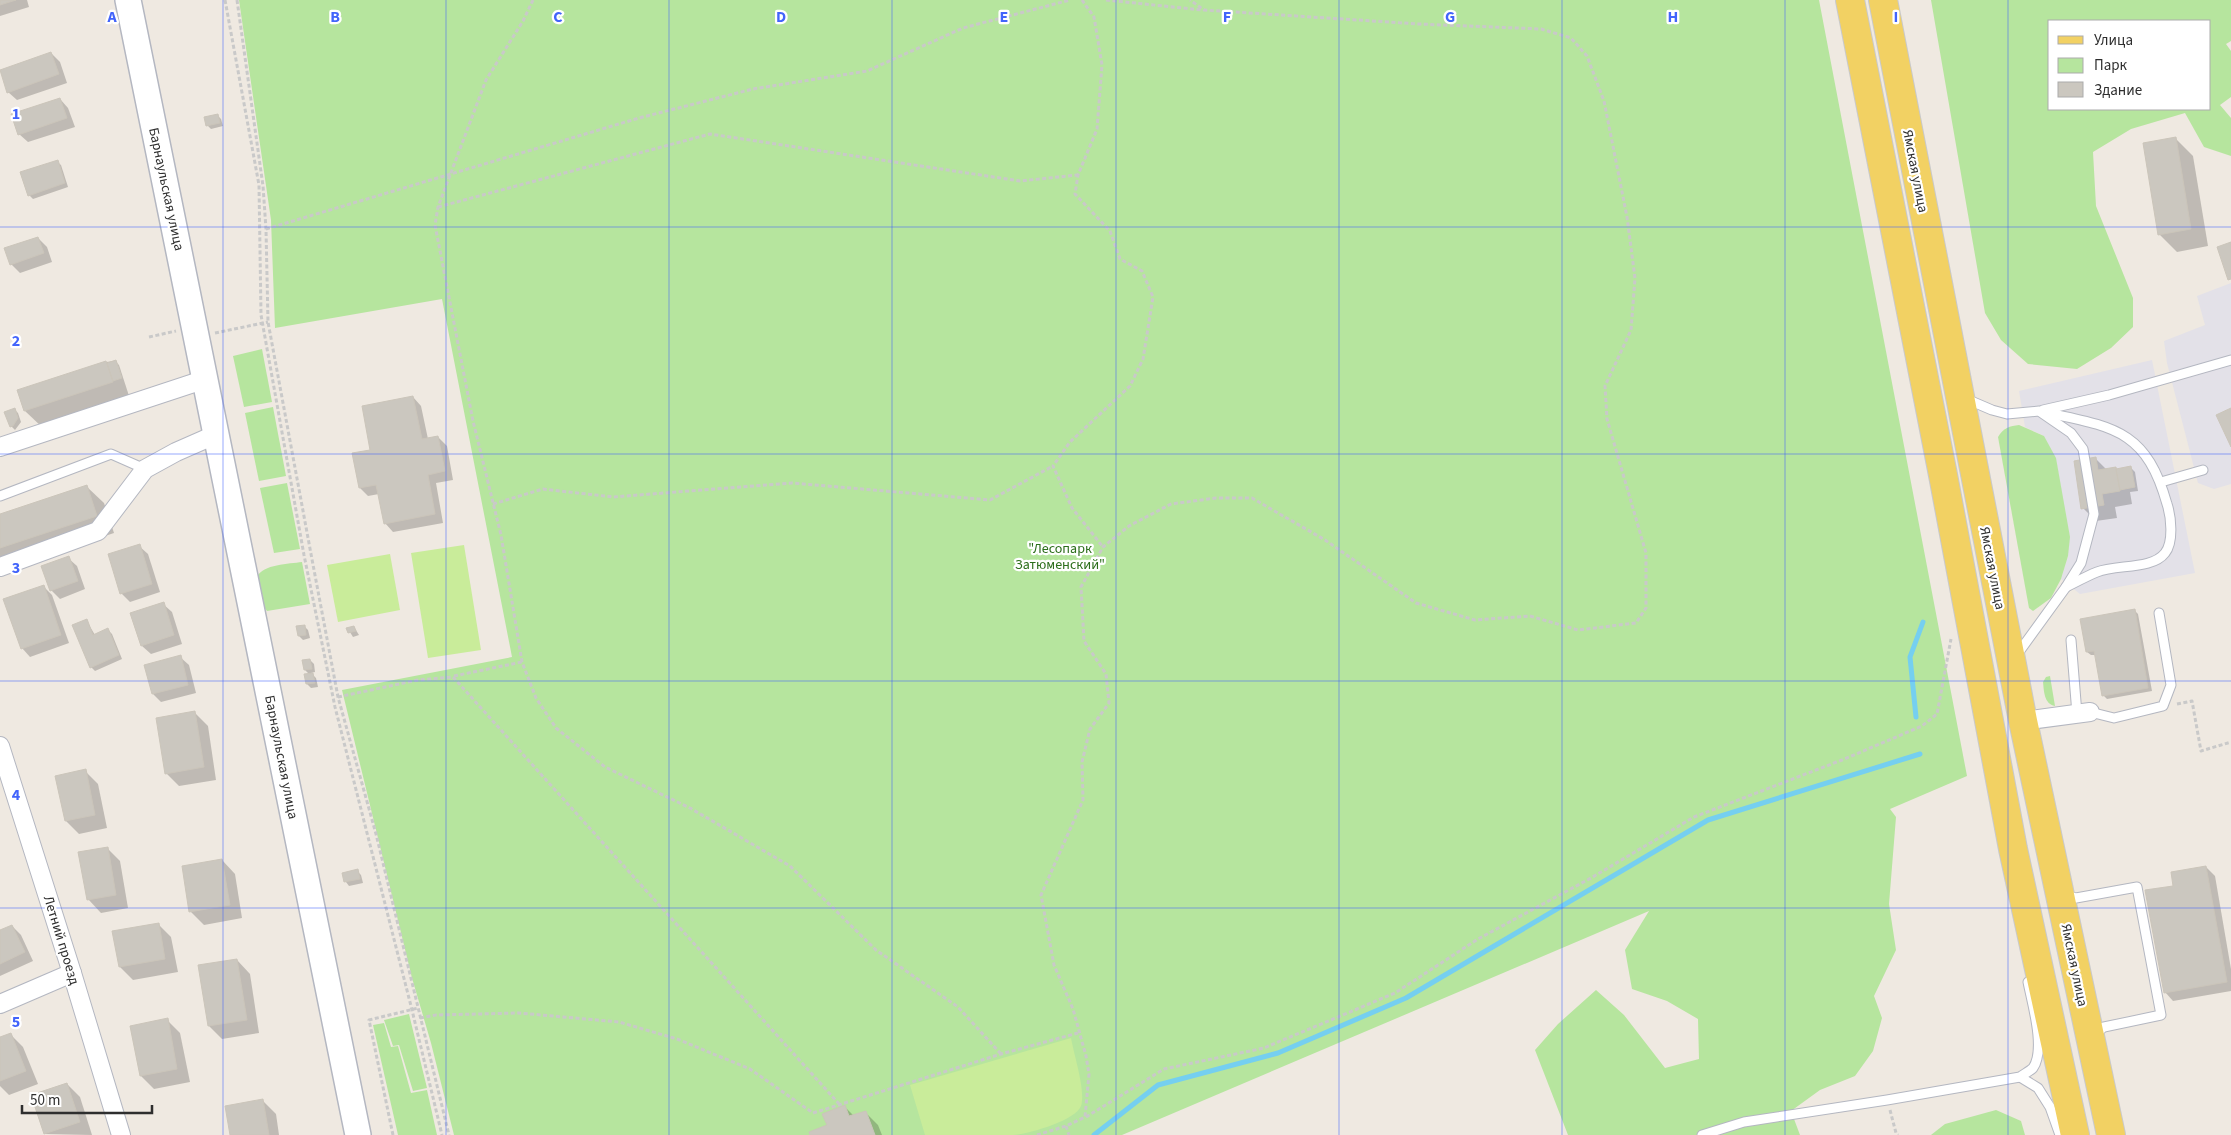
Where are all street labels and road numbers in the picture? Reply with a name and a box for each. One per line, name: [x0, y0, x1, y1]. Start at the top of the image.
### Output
street label: Барнаульская улица: [143, 126, 189, 253]
street label: Ямская улица: [1897, 128, 1933, 214]
street label: Ямская улица: [1974, 525, 2010, 611]
street label: Барнаульская улица: [259, 694, 303, 821]
street label: Летний проезд: [38, 893, 84, 988]
street label: Ямская улица: [2056, 922, 2093, 1008]

